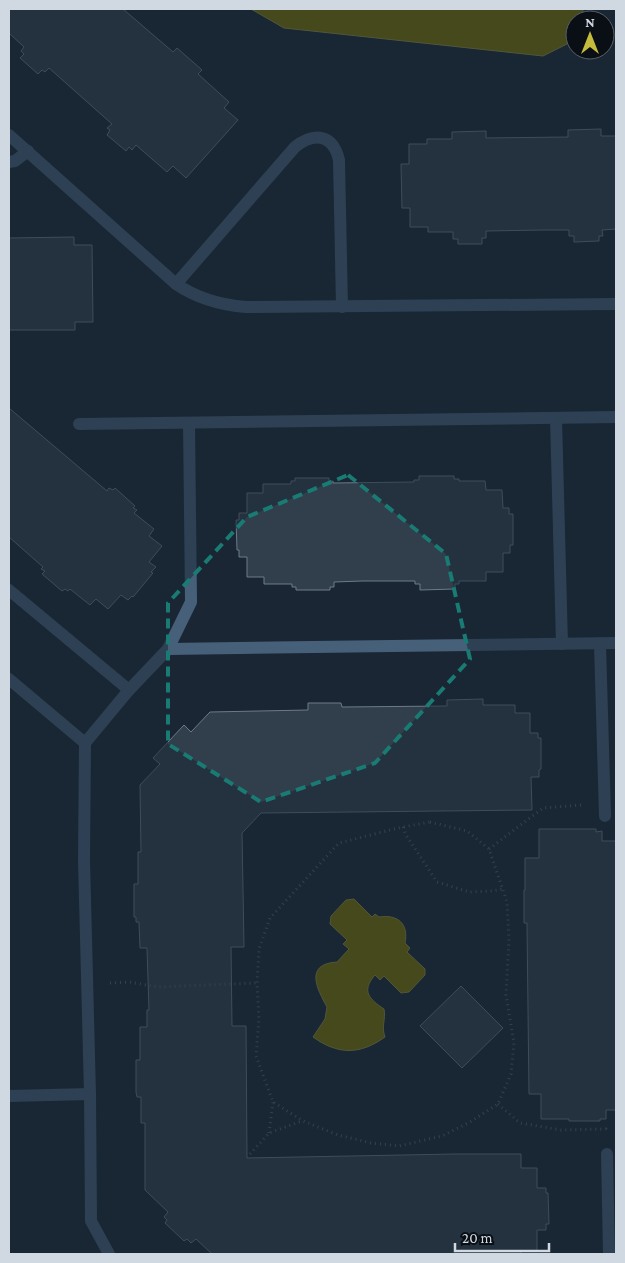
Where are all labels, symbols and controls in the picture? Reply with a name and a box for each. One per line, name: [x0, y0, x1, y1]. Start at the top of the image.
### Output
north arrow: [565, 10, 615, 60]
text: N: [585, 14, 595, 30]
scale bar: [455, 1220, 549, 1252]
text: 20 m: [462, 1230, 493, 1246]

